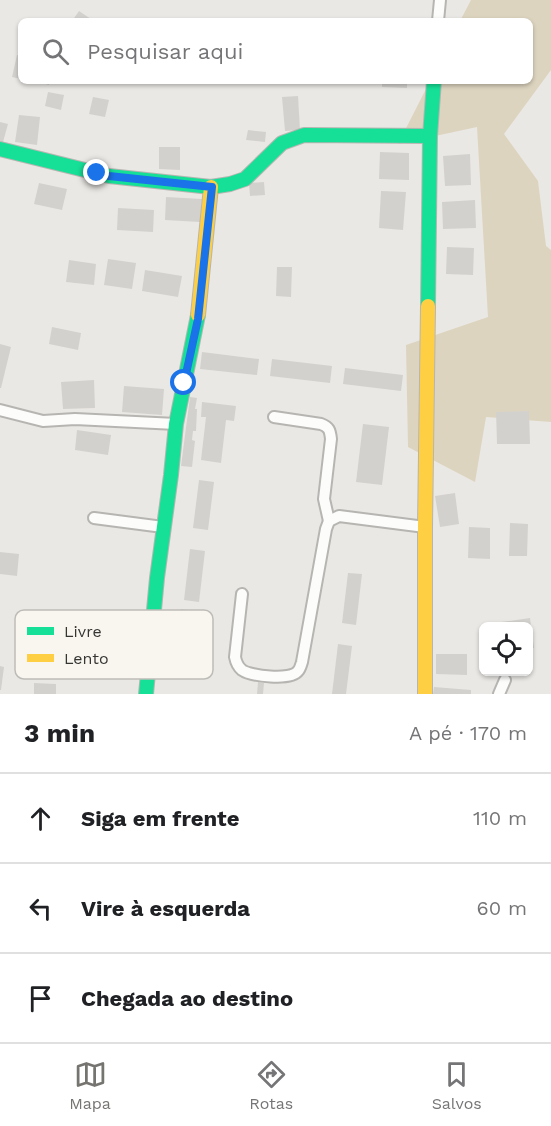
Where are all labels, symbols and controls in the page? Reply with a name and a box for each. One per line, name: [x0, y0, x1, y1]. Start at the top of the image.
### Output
search box: [18, 18, 533, 84]
icon: search: [39, 35, 72, 68]
text: Pesquisar aqui: [87, 39, 243, 64]
route end: [83, 159, 109, 185]
route start: [170, 369, 196, 395]
legend: [15, 610, 213, 679]
text: Livre: [64, 622, 102, 641]
map controls: [479, 622, 533, 676]
button: locate: [479, 622, 533, 676]
text: Lento: [64, 649, 109, 668]
text: 3 min: [24, 718, 95, 748]
text: A pé · 170 m: [409, 721, 527, 745]
icon: ahead: [24, 802, 57, 835]
text: Siga em frente: [81, 806, 239, 831]
text: 110 m: [473, 806, 527, 830]
icon: left: [24, 892, 57, 925]
text: Vire à esquerda: [81, 896, 250, 921]
text: 60 m: [477, 896, 527, 920]
icon: arrive: [24, 982, 57, 1015]
text: Chegada ao destino: [81, 986, 293, 1011]
tab: Mapa: [69, 1058, 111, 1113]
tab: Rotas: [249, 1058, 293, 1113]
tab: Salvos: [432, 1058, 482, 1113]

